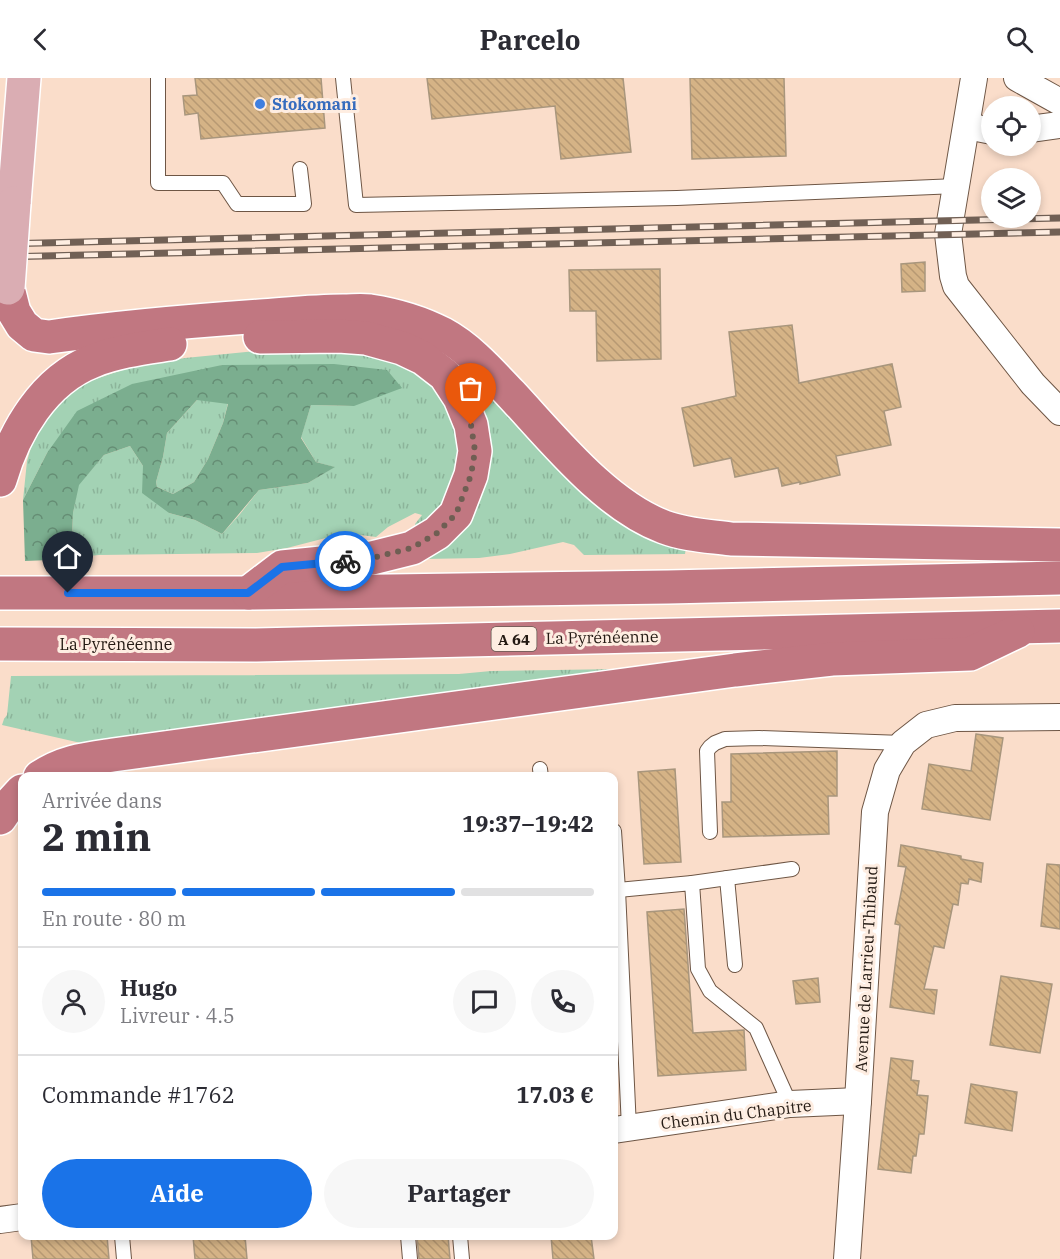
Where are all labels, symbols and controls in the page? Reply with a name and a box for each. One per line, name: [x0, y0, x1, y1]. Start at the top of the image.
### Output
text: Parcelo: [480, 22, 580, 57]
icon: back: [24, 23, 57, 56]
icon: search: [1003, 23, 1036, 56]
place label: Stokomani: [272, 94, 357, 114]
map controls: [981, 96, 1041, 228]
button: locate: [981, 96, 1041, 156]
marker: Stokomani: [253, 97, 267, 111]
button: layers: [981, 168, 1041, 228]
pin: [445, 363, 496, 425]
icon: bag: [454, 372, 487, 405]
pin: [42, 531, 93, 593]
courier: [315, 531, 375, 591]
icon: home: [51, 540, 84, 573]
icon: bike: [329, 545, 362, 578]
street label: La Pyrénéenne: [545, 626, 659, 648]
road number: A 64: [492, 627, 536, 651]
street label: La Pyrénéenne: [60, 634, 172, 654]
text: Arrivée dans: [42, 787, 162, 814]
text: 19:37–19:42: [462, 809, 594, 838]
text: 2 min: [42, 811, 151, 862]
street label: Avenue de Larrieu-Thibaud: [851, 865, 881, 1073]
text: En route · 80 m: [42, 905, 186, 932]
button: person: [42, 970, 105, 1033]
button: chat: [453, 970, 516, 1033]
button: phone: [531, 970, 594, 1033]
text: Hugo: [120, 973, 177, 1002]
text: Livreur · 4.5: [120, 1002, 235, 1029]
text: Commande #1762: [42, 1080, 235, 1109]
text: 17.03 €: [516, 1080, 594, 1109]
street label: Chemin du Chapitre: [659, 1095, 813, 1133]
button: Aide: [42, 1159, 312, 1228]
button: Partager: [324, 1159, 594, 1228]

